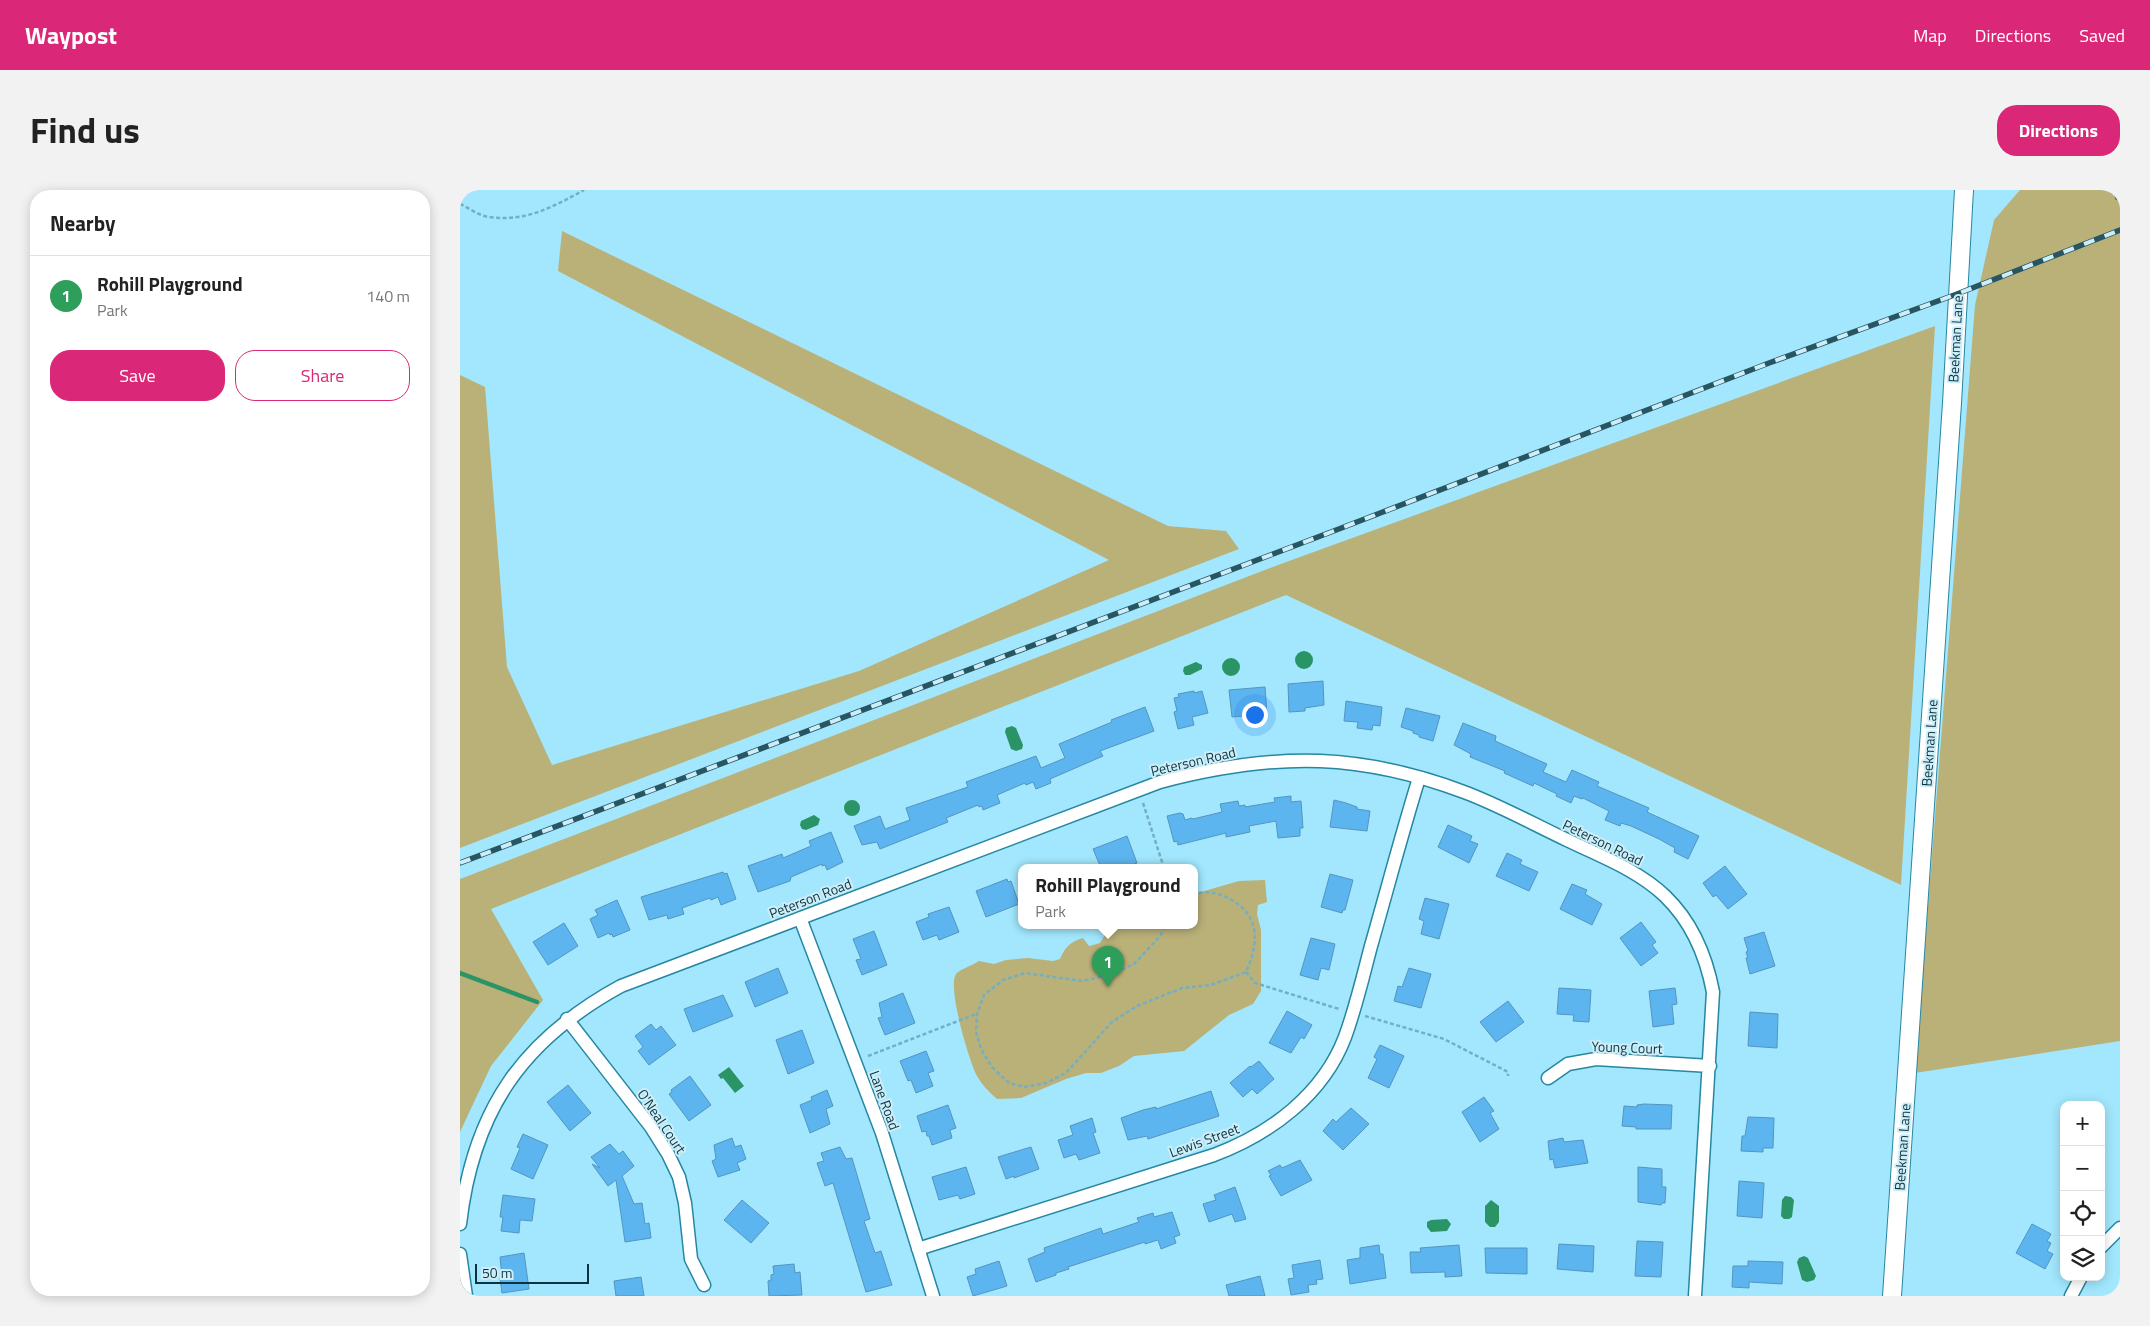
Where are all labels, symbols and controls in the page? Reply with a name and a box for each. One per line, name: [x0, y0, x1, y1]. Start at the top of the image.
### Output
text: Waypost: [25, 17, 117, 53]
text: Map: [1913, 22, 1947, 49]
text: Directions: [1975, 22, 2051, 49]
text: Saved: [2079, 22, 2125, 49]
text: Find us: [30, 103, 140, 157]
button: Directions: [1997, 105, 2120, 156]
text: Nearby: [50, 207, 115, 239]
text: Rohill Playground: [97, 269, 243, 298]
text: 1: [62, 284, 70, 308]
text: 140 m: [366, 284, 410, 308]
street label: Beekman Lane: [1942, 295, 1968, 383]
text: Park: [97, 298, 128, 322]
button: Save: [50, 350, 225, 401]
button: Share: [235, 350, 410, 401]
street label: Beekman Lane: [1915, 699, 1943, 787]
your location: [1242, 702, 1268, 728]
street label: Peterson Road: [1148, 741, 1238, 781]
street label: Peterson Road: [1559, 814, 1647, 870]
popup: [1018, 864, 1198, 929]
text: Rohill Playground: [1035, 870, 1181, 899]
street label: Peterson Road: [766, 873, 854, 923]
text: Park: [1035, 899, 1066, 923]
pin: 1: [1092, 946, 1124, 987]
street label: Young Court: [1591, 1035, 1663, 1059]
street label: Lane Road: [865, 1067, 905, 1133]
street label: O'Neal Court: [633, 1084, 691, 1158]
map controls: [2060, 1101, 2105, 1281]
button: +: [2060, 1101, 2105, 1146]
street label: Beekman Lane: [1888, 1103, 1916, 1191]
street label: Lewis Street: [1166, 1118, 1242, 1162]
button: −: [2060, 1146, 2105, 1191]
button: locate: [2060, 1191, 2105, 1236]
button: layers: [2060, 1236, 2105, 1281]
scale bar: [475, 1261, 589, 1284]
text: 50 m: [482, 1262, 512, 1283]

